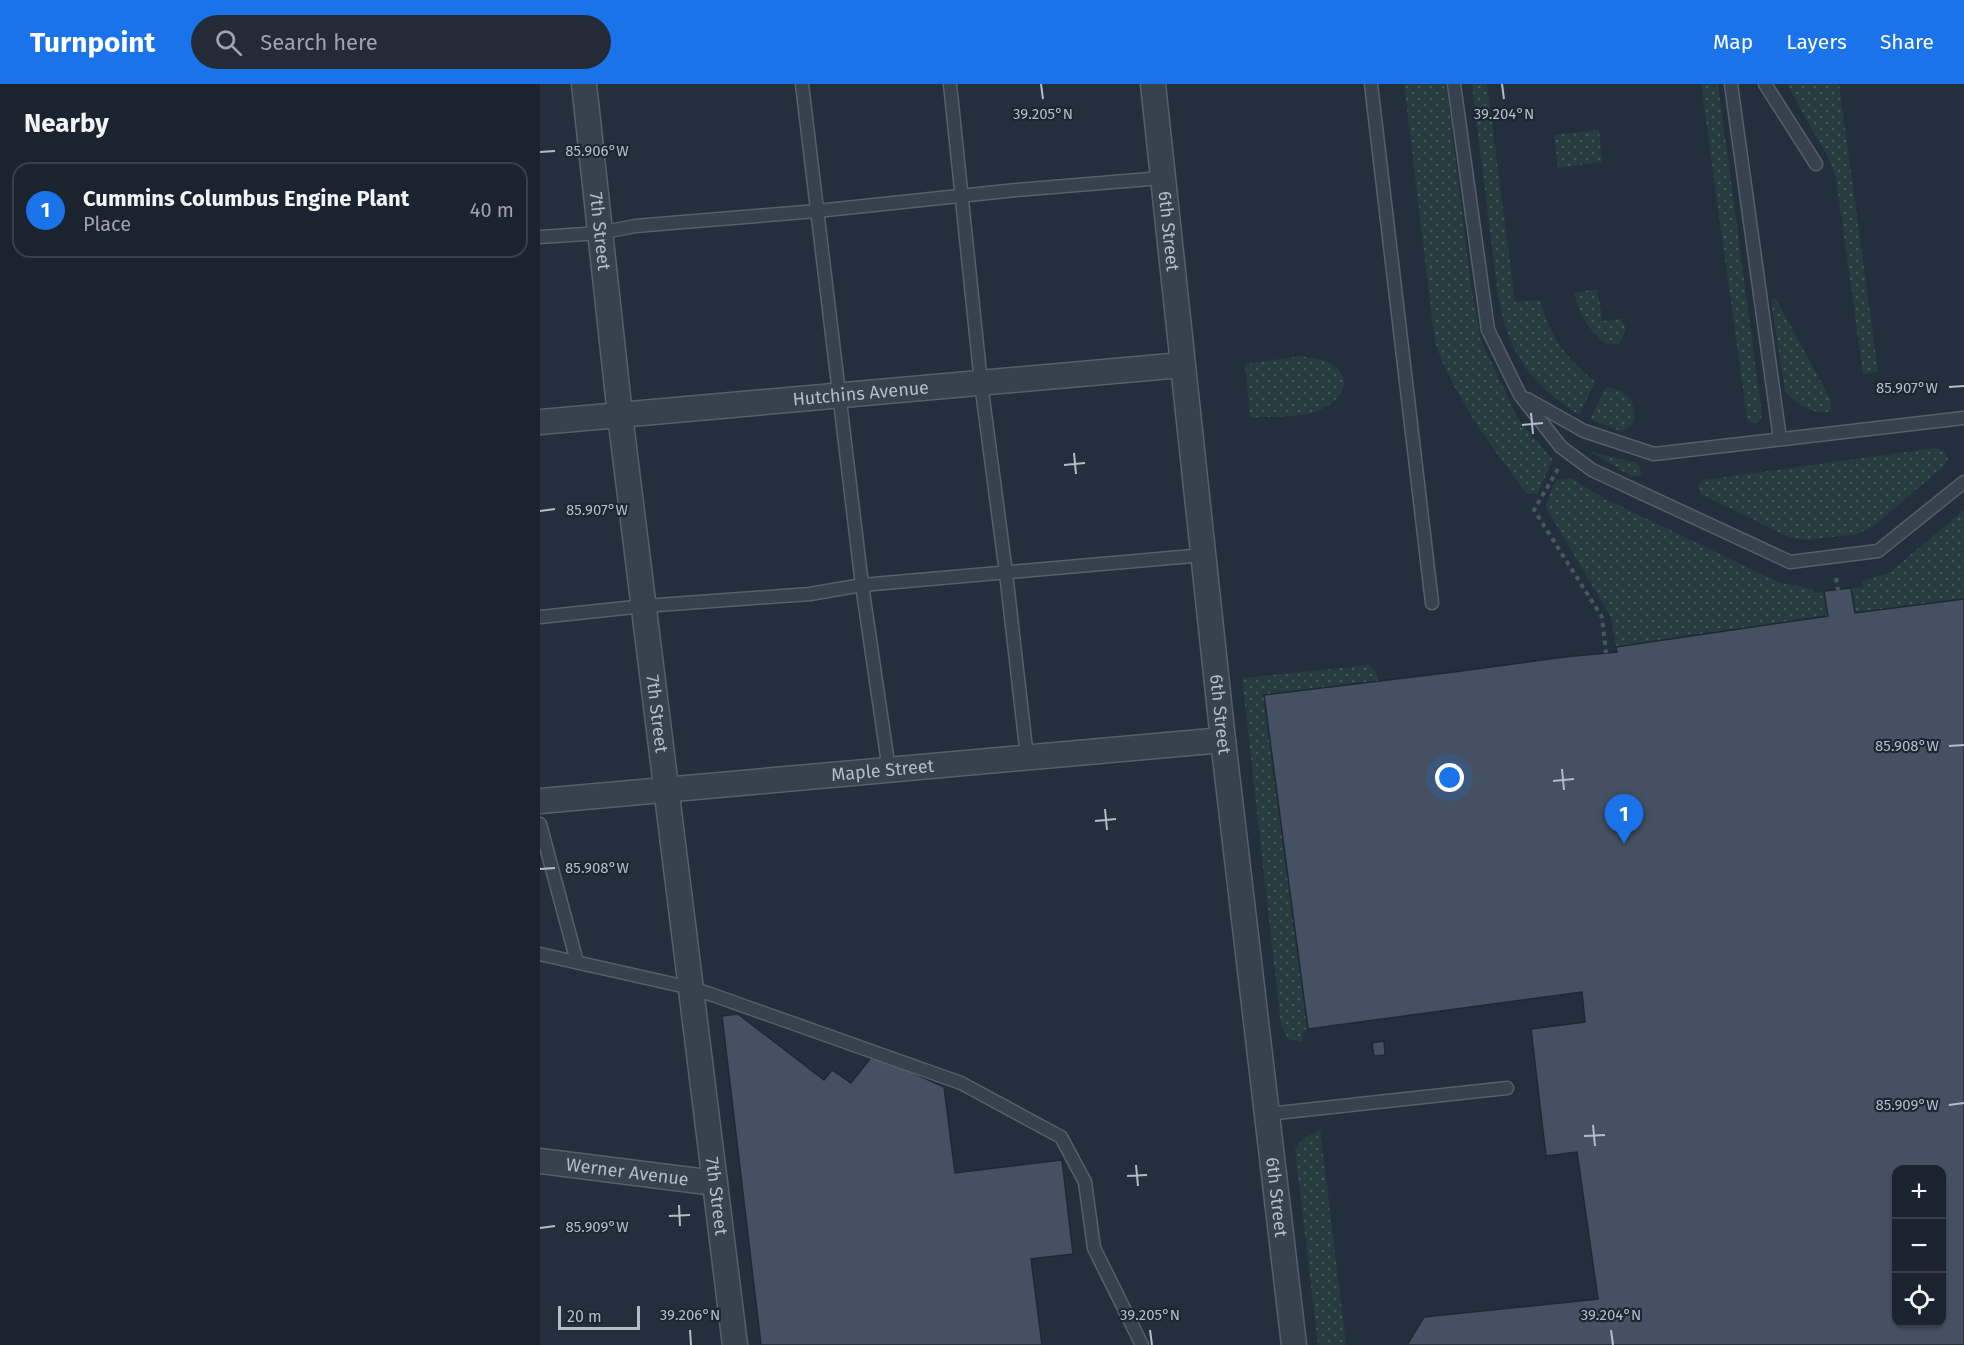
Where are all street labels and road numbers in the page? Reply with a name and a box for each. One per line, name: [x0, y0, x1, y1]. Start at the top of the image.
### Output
street label: 6th Street: [1154, 190, 1184, 273]
street label: 7th Street: [585, 191, 615, 272]
street label: Hutchins Avenue: [792, 377, 930, 411]
street label: 7th Street: [641, 673, 673, 755]
street label: 6th Street: [1205, 673, 1236, 756]
street label: Maple Street: [830, 755, 935, 786]
street label: Werner Avenue: [565, 1153, 690, 1191]
street label: 7th Street: [701, 1156, 732, 1237]
street label: 6th Street: [1261, 1156, 1292, 1239]

